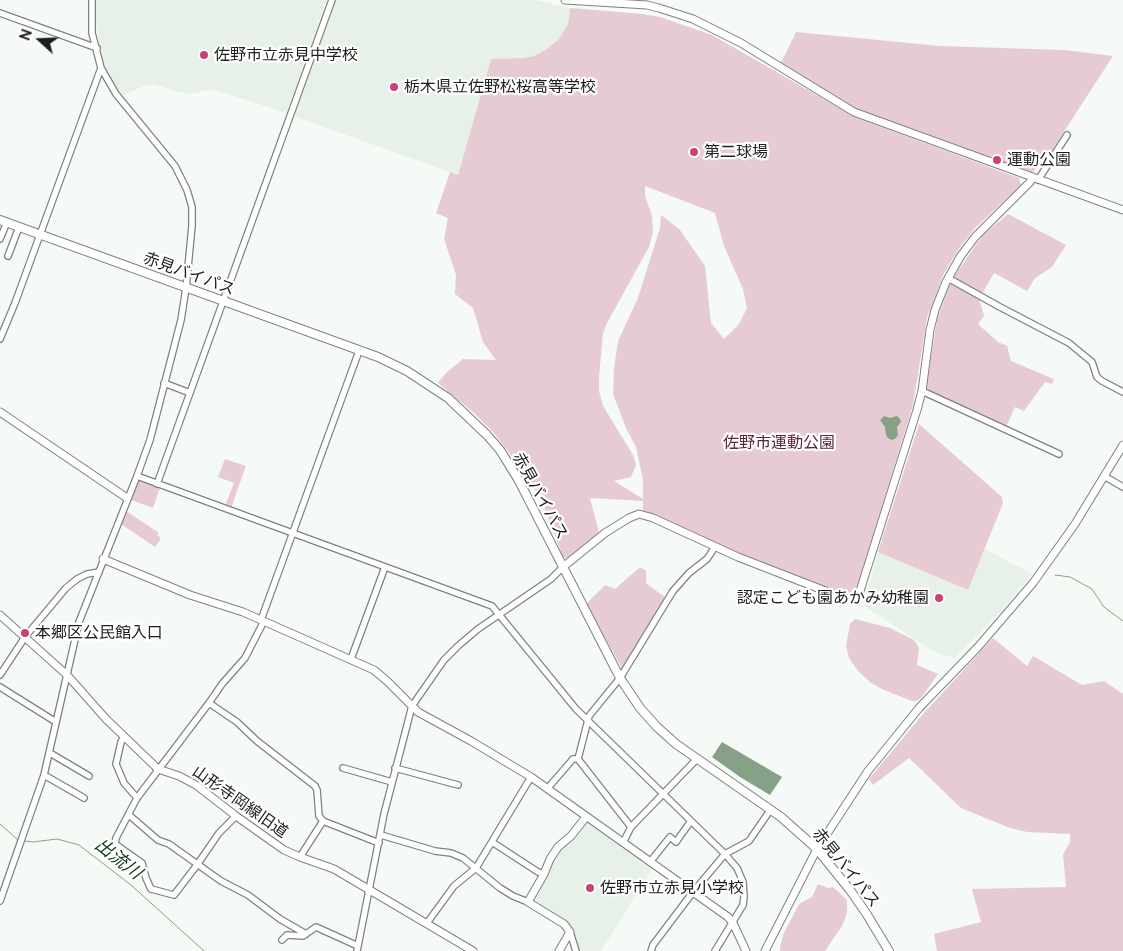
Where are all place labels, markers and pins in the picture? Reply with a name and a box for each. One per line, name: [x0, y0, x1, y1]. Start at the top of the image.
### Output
place label: 佐野市立赤見中学校: [214, 45, 358, 65]
marker: 佐野市立赤見中学校: [198, 49, 210, 61]
place label: 栃木県立佐野松桜高等学校: [404, 77, 596, 97]
marker: 栃木県立佐野松桜高等学校: [388, 81, 400, 93]
place label: 第二球場: [704, 142, 768, 162]
marker: 第二球場: [688, 146, 700, 158]
place label: 運動公園: [1007, 150, 1071, 170]
marker: 運動公園: [991, 154, 1003, 166]
place label: 認定こども園あかみ幼稚園: [737, 588, 929, 608]
marker: 認定こども園あかみ幼稚園: [933, 592, 945, 604]
place label: 本郷区公民館入口: [35, 623, 163, 643]
marker: 本郷区公民館入口: [19, 627, 31, 639]
place label: 佐野市立赤見小学校: [600, 878, 744, 898]
marker: 佐野市立赤見小学校: [584, 882, 596, 894]

